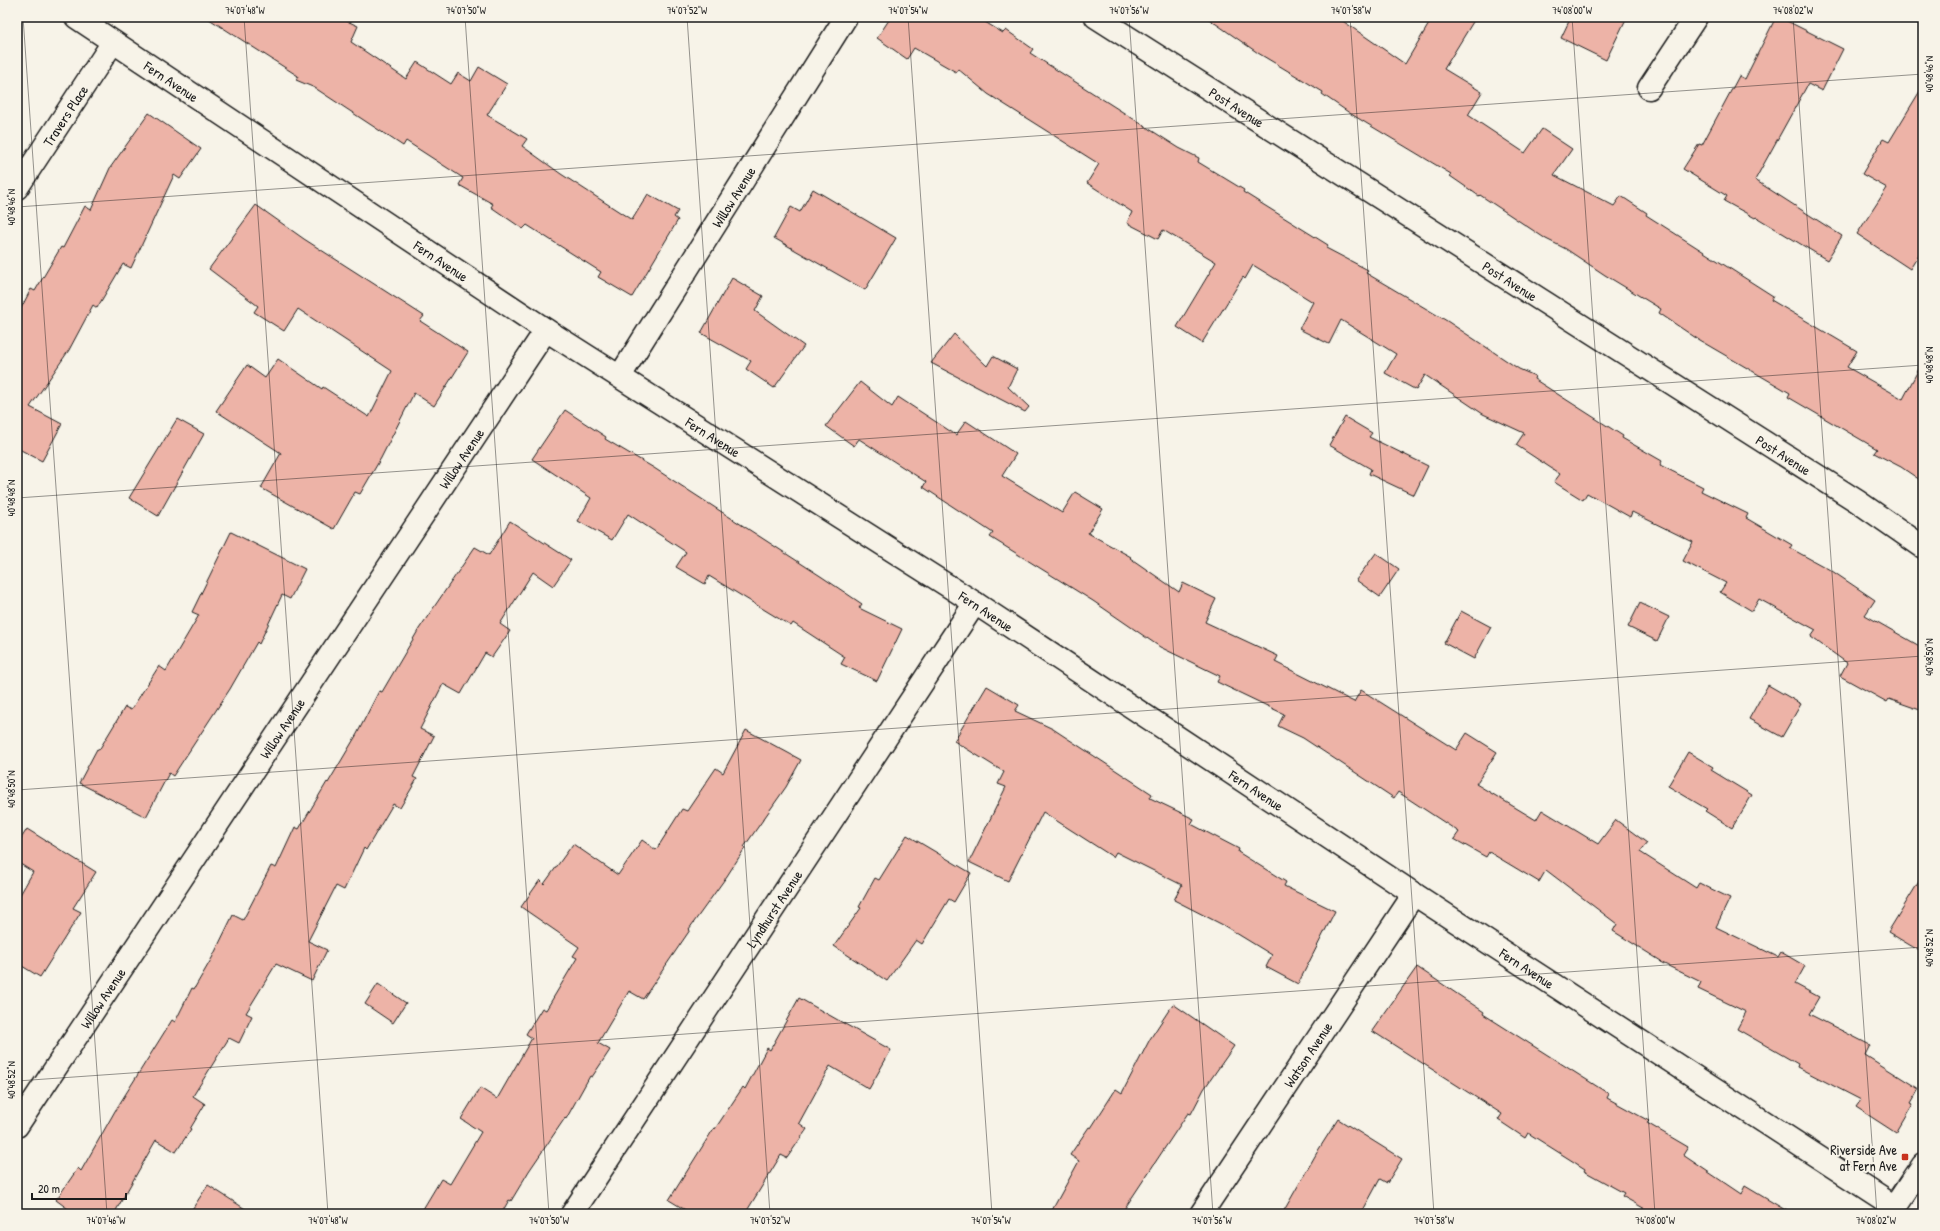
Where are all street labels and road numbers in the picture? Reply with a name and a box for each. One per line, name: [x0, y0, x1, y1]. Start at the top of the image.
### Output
street label: Fern Avenue: [140, 55, 203, 106]
street label: Travers Place: [38, 81, 92, 150]
street label: Post Avenue: [1206, 82, 1268, 131]
street label: Willow Avenue: [707, 162, 760, 231]
street label: Fern Avenue: [410, 235, 473, 285]
street label: Post Avenue: [1479, 256, 1542, 305]
street label: Fern Avenue: [681, 411, 745, 461]
street label: Willow Avenue: [434, 424, 488, 492]
street label: Post Avenue: [1753, 430, 1815, 479]
street label: Fern Avenue: [955, 585, 1018, 636]
street label: Willow Avenue: [255, 694, 309, 762]
street label: Fern Avenue: [1225, 764, 1288, 815]
street label: Lyndhurst Avenue: [741, 866, 806, 951]
street label: Fern Avenue: [1496, 942, 1558, 993]
street label: Willow Avenue: [75, 964, 129, 1032]
street label: Watson Avenue: [1279, 1017, 1336, 1091]

